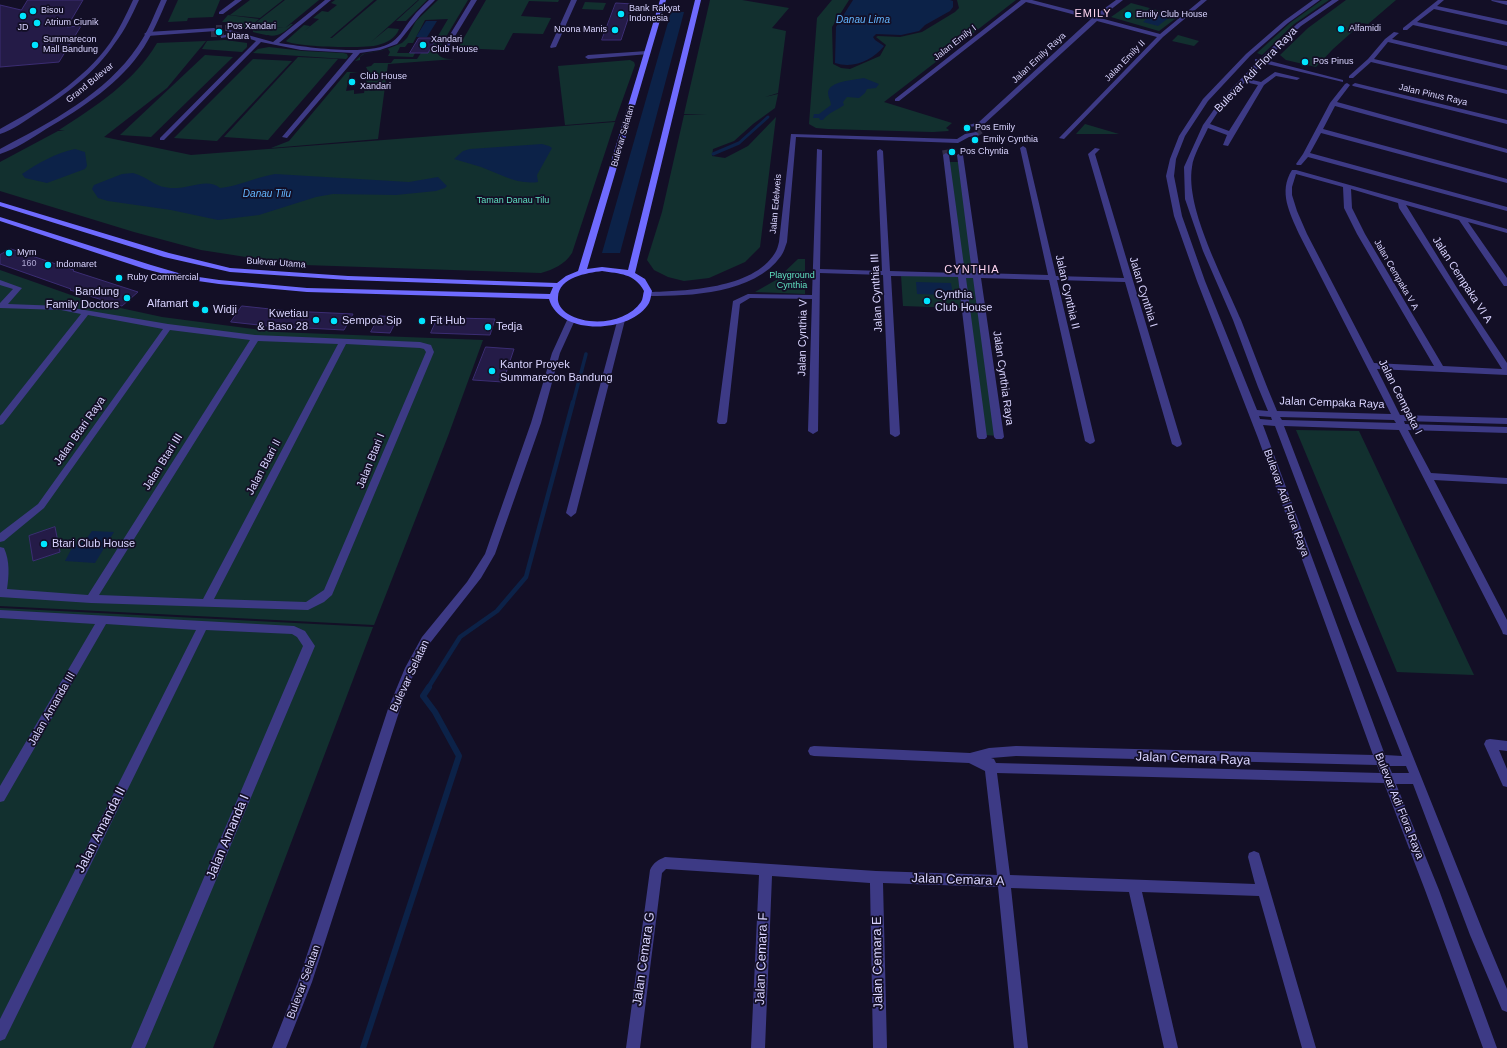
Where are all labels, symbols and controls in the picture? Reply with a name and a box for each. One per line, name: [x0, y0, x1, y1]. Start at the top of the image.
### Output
place label: Bank Rakyat Indonesia: [629, 4, 680, 25]
marker: Bisou: [28, 6, 38, 16]
place label: Bisou: [41, 6, 64, 16]
district label: EMILY: [1074, 7, 1112, 21]
marker: Bank Rakyat Indonesia: [616, 9, 626, 19]
marker: Emily Club House: [1123, 10, 1133, 20]
place label: Emily Club House: [1136, 10, 1208, 20]
marker: JD: [18, 11, 28, 21]
water label: Danau Lima: [836, 14, 890, 26]
marker: Atrium Ciunik: [32, 18, 42, 28]
place label: Atrium Ciunik: [45, 18, 99, 28]
place label: Pos Xandari Utara: [227, 22, 276, 43]
place label: JD: [18, 23, 28, 33]
street label: Jalan Emily I: [932, 23, 978, 63]
marker: Alfamidi: [1336, 24, 1346, 34]
place label: Alfamidi: [1349, 24, 1381, 34]
place label: Noona Manis: [554, 25, 607, 35]
marker: Noona Manis: [610, 25, 620, 35]
street label: Bulevar Adi Flora Raya: [1212, 25, 1300, 115]
marker: Pos Xandari Utara: [214, 27, 224, 37]
street label: Jalan Emily Raya: [1010, 30, 1068, 86]
place label: Summarecon Mall Bandung: [43, 35, 98, 56]
place label: Xandari Club House: [431, 35, 478, 56]
street label: Jalan Emily II: [1103, 38, 1147, 84]
marker: Summarecon Mall Bandung: [30, 40, 40, 50]
marker: Xandari Club House: [418, 40, 428, 50]
marker: Pos Pinus: [1300, 57, 1310, 67]
place label: Pos Pinus: [1313, 57, 1354, 67]
street label: Grand Bulevar: [64, 61, 116, 105]
place label: Club House Xandari: [360, 72, 407, 93]
marker: Club House Xandari: [347, 77, 357, 87]
street label: Jalan Pinus Raya: [1398, 82, 1468, 108]
street label: Bulevar Selatan: [609, 104, 637, 168]
marker: Pos Emily: [962, 123, 972, 133]
place label: Pos Emily: [975, 123, 1015, 133]
marker: Emily Cynthia: [970, 135, 980, 145]
place label: Emily Cynthia: [983, 135, 1038, 145]
marker: Pos Chyntia: [947, 147, 957, 157]
place label: Pos Chyntia: [960, 147, 1009, 157]
street label: Jalan Edelweis: [768, 174, 784, 234]
water label: Danau Tilu: [243, 188, 291, 200]
park label: Taman Danau Tilu: [477, 196, 549, 206]
street label: Jalan Cempaka VI A: [1429, 234, 1495, 326]
street label: Jalan Cempaka V A: [1371, 238, 1421, 312]
marker: Mym: [4, 248, 14, 258]
place label: Mym: [17, 248, 36, 258]
street label: Jalan Cynthia III: [868, 253, 886, 333]
street label: Jalan Cynthia II: [1052, 254, 1082, 330]
street label: Jalan Cynthia I: [1126, 255, 1160, 329]
street label: Bulevar Utama: [246, 256, 306, 270]
house number: 160: [21, 259, 37, 269]
marker: Indomaret: [43, 260, 53, 270]
place label: Indomaret: [56, 260, 97, 270]
district label: CYNTHIA: [944, 263, 1000, 277]
park label: Playground Cynthia: [769, 271, 815, 292]
marker: Ruby Commercial: [114, 273, 124, 283]
place label: Ruby Commercial: [127, 273, 199, 283]
place label: Bandung Family Doctors: [46, 285, 119, 311]
place label: Cynthia Club House: [935, 288, 992, 314]
marker: Bandung Family Doctors: [122, 293, 132, 303]
marker: Cynthia Club House: [922, 296, 932, 306]
place label: Alfamart: [147, 297, 188, 311]
marker: Alfamart: [191, 299, 201, 309]
street label: Jalan Cynthia V: [796, 299, 810, 377]
place label: Widji: [213, 303, 237, 317]
marker: Widji: [200, 305, 210, 315]
place label: Kwetiau & Baso 28: [257, 307, 308, 333]
place label: Sempoa Sip: [342, 314, 402, 328]
place label: Fit Hub: [430, 314, 465, 328]
marker: Kwetiau & Baso 28: [311, 315, 321, 325]
marker: Sempoa Sip: [329, 316, 339, 326]
marker: Fit Hub: [417, 316, 427, 326]
place label: Tedja: [496, 320, 522, 334]
marker: Tedja: [483, 322, 493, 332]
street label: Jalan Cynthia Raya: [990, 330, 1016, 426]
street label: Jalan Cempaka I: [1375, 357, 1425, 437]
place label: Kantor Proyek Summarecon Bandung: [500, 358, 613, 384]
marker: Kantor Proyek Summarecon Bandung: [487, 366, 497, 376]
street label: Jalan Btari Raya: [51, 394, 109, 468]
street label: Jalan Cempaka Raya: [1279, 395, 1385, 411]
street label: Jalan Btari III: [140, 431, 186, 493]
street label: Jalan Btari I: [354, 432, 388, 490]
street label: Jalan Btari II: [244, 437, 284, 497]
street label: Bulevar Adi Flora Raya: [1260, 448, 1312, 558]
place label: Btari Club House: [52, 537, 135, 551]
marker: Btari Club House: [39, 539, 49, 549]
street label: Bulevar Selatan: [388, 638, 432, 714]
street label: Jalan Amanda III: [26, 670, 78, 748]
street label: Jalan Cemara Raya: [1135, 749, 1251, 769]
street label: Bulevar Adi Flora Raya: [1372, 751, 1426, 861]
street label: Jalan Amanda II: [73, 785, 129, 875]
street label: Jalan Amanda I: [203, 792, 253, 882]
street label: Jalan Cemara A: [911, 871, 1005, 889]
street label: Jalan Cemara G: [630, 911, 658, 1007]
street label: Jalan Cemara F: [753, 913, 771, 1005]
street label: Jalan Cemara E: [869, 916, 887, 1010]
street label: Bulevar Selatan: [285, 943, 323, 1021]

